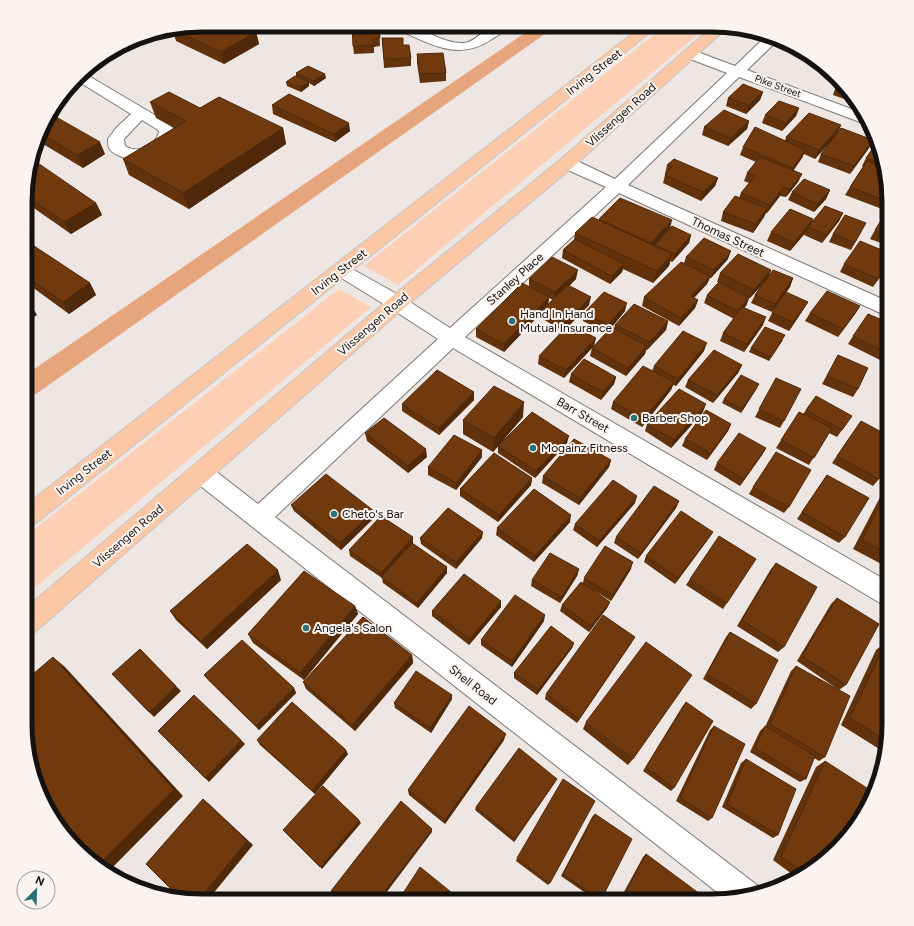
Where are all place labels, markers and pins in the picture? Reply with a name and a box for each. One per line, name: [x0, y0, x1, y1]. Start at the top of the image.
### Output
place label: Hand In Hand Mutual Insurance: [520, 307, 612, 335]
marker: Hand In Hand Mutual Insurance: [507, 316, 517, 326]
place label: Barber Shop: [642, 411, 708, 425]
marker: Barber Shop: [629, 413, 639, 423]
place label: Mogainz Fitness: [541, 441, 628, 455]
marker: Mogainz Fitness: [528, 443, 538, 453]
place label: Cheto's Bar: [342, 507, 404, 521]
marker: Cheto's Bar: [329, 509, 339, 519]
place label: Angela's Salon: [314, 621, 392, 635]
marker: Angela's Salon: [301, 623, 311, 633]

